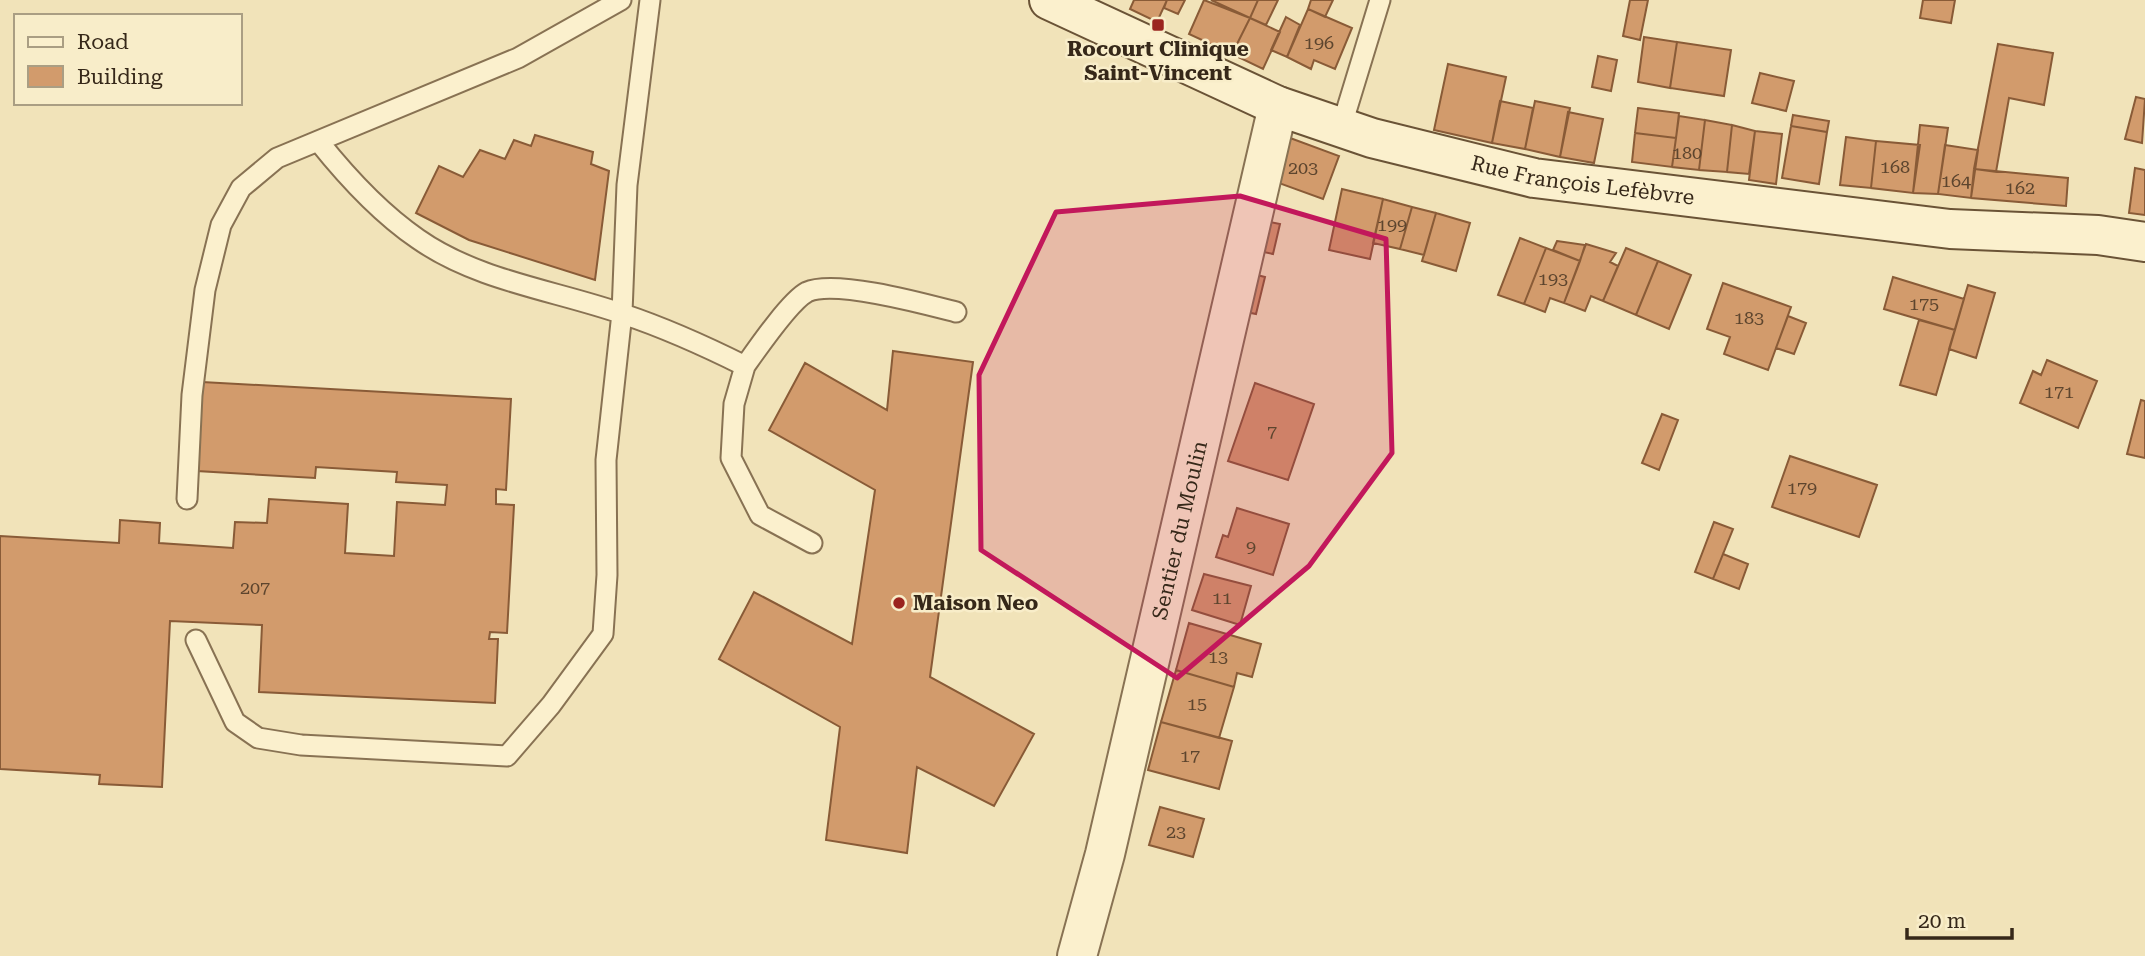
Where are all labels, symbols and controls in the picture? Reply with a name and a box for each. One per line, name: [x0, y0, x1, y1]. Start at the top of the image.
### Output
legend: [14, 14, 242, 105]
marker: Rocourt Clinique Saint-Vincent: [1150, 17, 1166, 33]
text: Road: [77, 30, 129, 54]
house number: 196: [1304, 32, 1334, 53]
place label: Rocourt Clinique Saint-Vincent: [1067, 37, 1249, 85]
text: Building: [77, 65, 163, 89]
house number: 180: [1672, 142, 1702, 163]
street label: Rue François Lefèbvre: [1469, 151, 1696, 210]
house number: 168: [1880, 156, 1910, 177]
house number: 203: [1288, 157, 1318, 178]
house number: 164: [1941, 170, 1971, 191]
house number: 162: [2005, 177, 2035, 198]
house number: 199: [1377, 214, 1407, 235]
house number: 193: [1538, 268, 1568, 289]
house number: 175: [1909, 293, 1939, 314]
house number: 183: [1734, 307, 1764, 328]
house number: 171: [2044, 381, 2074, 402]
house number: 7: [1267, 421, 1277, 442]
street label: Sentier du Moulin: [1148, 438, 1212, 622]
house number: 179: [1787, 477, 1817, 498]
house number: 9: [1246, 536, 1256, 557]
house number: 207: [240, 577, 270, 598]
house number: 11: [1212, 587, 1232, 608]
place label: Maison Neo: [913, 591, 1038, 615]
marker: Maison Neo: [891, 595, 907, 611]
house number: 13: [1208, 646, 1228, 667]
house number: 15: [1187, 693, 1207, 714]
house number: 17: [1180, 745, 1200, 766]
house number: 23: [1166, 821, 1186, 842]
scale bar: [1907, 897, 2012, 941]
text: 20 m: [1918, 909, 1966, 933]

